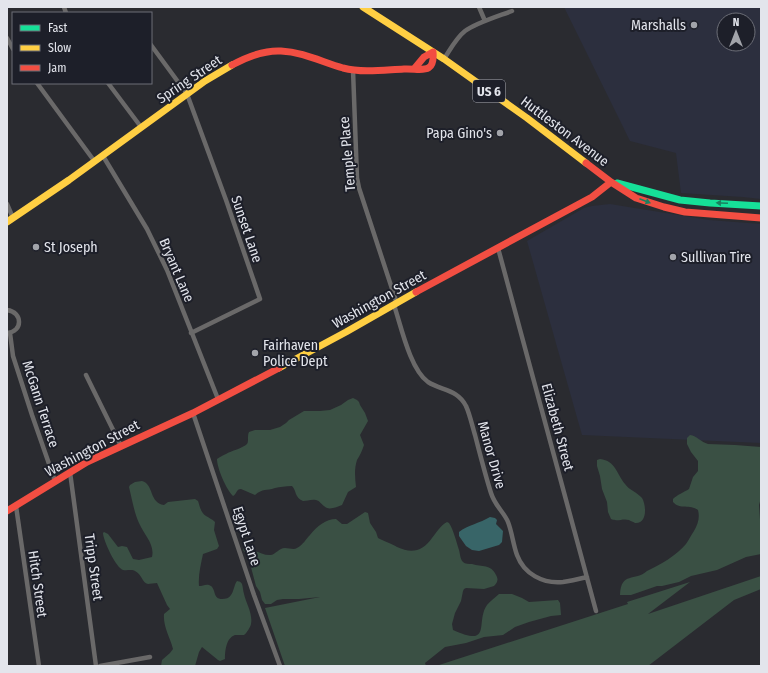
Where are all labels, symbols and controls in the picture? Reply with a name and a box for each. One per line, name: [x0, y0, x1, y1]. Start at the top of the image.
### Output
legend: [12, 12, 152, 84]
north arrow: [716, 12, 756, 52]
text: N: [733, 16, 739, 29]
place label: Marshalls: [631, 17, 686, 34]
marker: Marshalls: [689, 20, 699, 30]
text: Fast: [48, 21, 67, 35]
text: Slow: [48, 41, 71, 55]
street label: Spring Street: [154, 51, 225, 107]
text: Jam: [48, 61, 66, 75]
road number: US 6: [473, 80, 505, 102]
street label: Huttleston Avenue: [517, 93, 612, 170]
street label: Temple Place: [336, 116, 359, 192]
place label: Papa Gino's: [426, 125, 492, 142]
marker: Papa Gino's: [495, 128, 505, 138]
street label: Sunset Lane: [227, 193, 266, 265]
one-way arrow: [640, 199, 652, 205]
one-way arrow: [716, 200, 728, 207]
street label: Bryant Lane: [155, 236, 198, 305]
place label: St Joseph: [44, 239, 98, 256]
marker: St Joseph: [31, 242, 41, 252]
place label: Sullivan Tire: [681, 249, 751, 266]
marker: Sullivan Tire: [668, 252, 678, 262]
street label: Washington Street: [329, 266, 429, 332]
place label: Fairhaven Police Dept: [263, 337, 328, 370]
marker: Fairhaven Police Dept: [250, 348, 260, 358]
street label: McGann Terrace: [18, 359, 63, 450]
street label: Elizabeth Street: [538, 381, 577, 473]
street label: Washington Street: [42, 416, 143, 480]
street label: Manor Drive: [474, 419, 509, 491]
street label: Egypt Lane: [229, 504, 264, 568]
street label: Tripp Street: [80, 533, 107, 602]
street label: Hitch Street: [24, 549, 51, 619]

